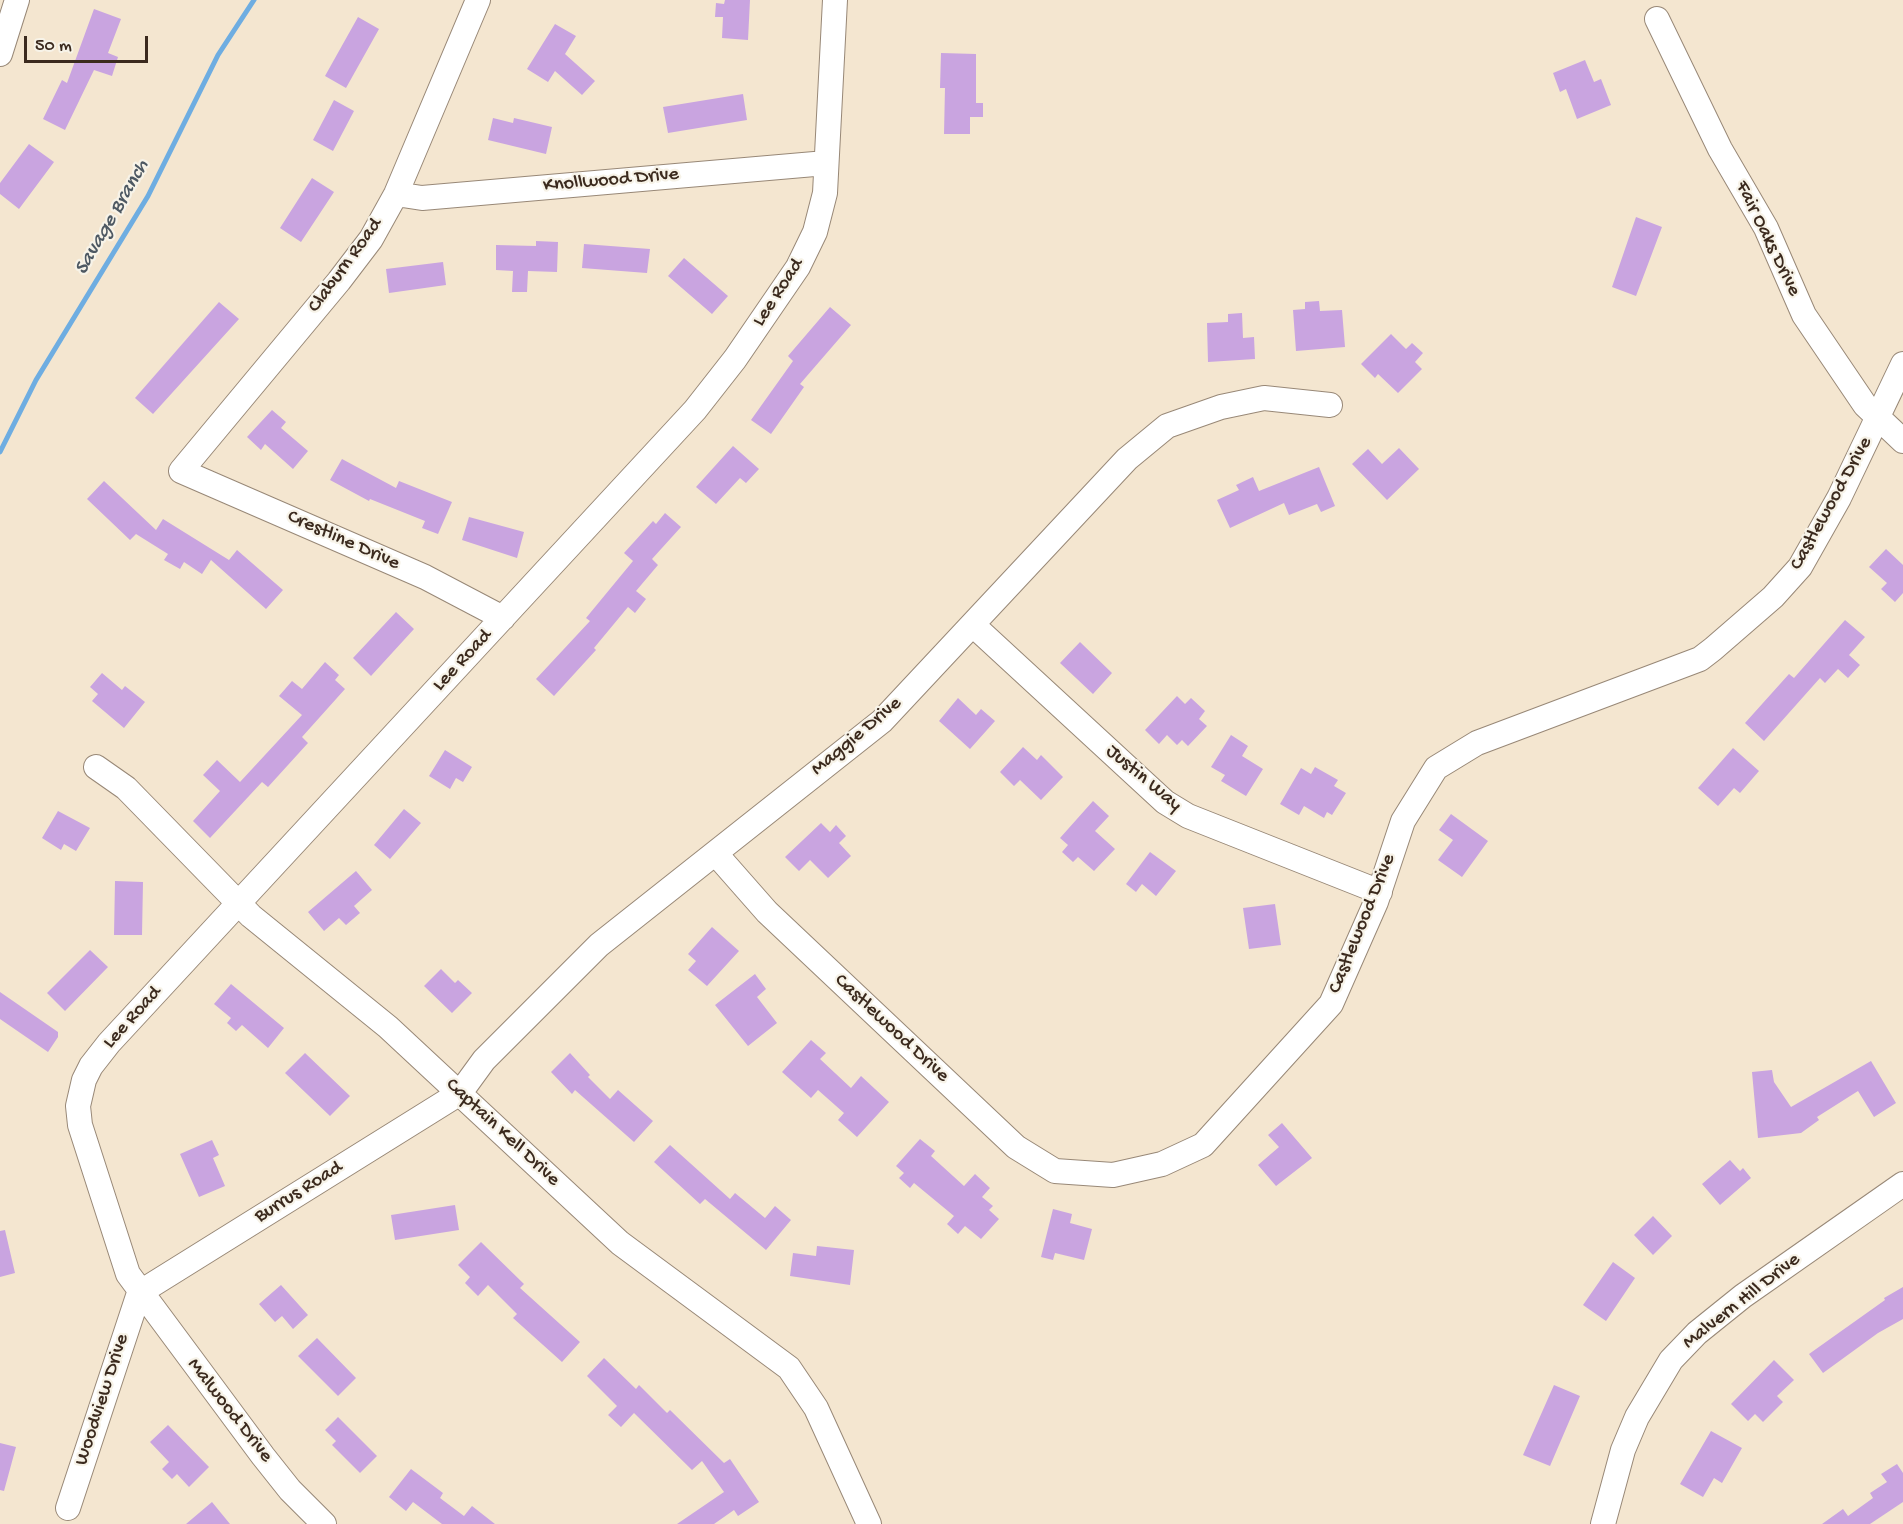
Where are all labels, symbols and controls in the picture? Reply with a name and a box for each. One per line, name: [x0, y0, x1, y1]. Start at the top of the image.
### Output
scale bar: [27, 24, 152, 62]
text: 50 m: [35, 36, 72, 57]
water label: Savage Branch: [70, 156, 156, 280]
street label: Knollwood Drive: [542, 163, 680, 199]
street label: Fair Oaks Drive: [1729, 177, 1805, 301]
street label: Claburn Road: [304, 214, 388, 318]
street label: Lee Road: [748, 254, 810, 332]
street label: Castlewood Drive: [1786, 433, 1878, 575]
street label: Crestline Drive: [283, 505, 403, 577]
street label: Lee Road: [428, 625, 498, 697]
street label: Maggie Drive: [807, 692, 907, 782]
street label: Justin Way: [1100, 740, 1186, 818]
street label: Castlewood Drive: [1324, 851, 1402, 997]
street label: Castlewood Drive: [829, 970, 953, 1088]
street label: Lee Road: [99, 982, 167, 1054]
street label: Captain Kell Drive: [440, 1074, 564, 1192]
street label: Burrus Road: [251, 1157, 347, 1229]
street label: Malvern Hill Drive: [1678, 1249, 1806, 1355]
street label: Woodview Drive: [70, 1331, 136, 1469]
street label: Malwood Drive: [181, 1354, 277, 1468]

